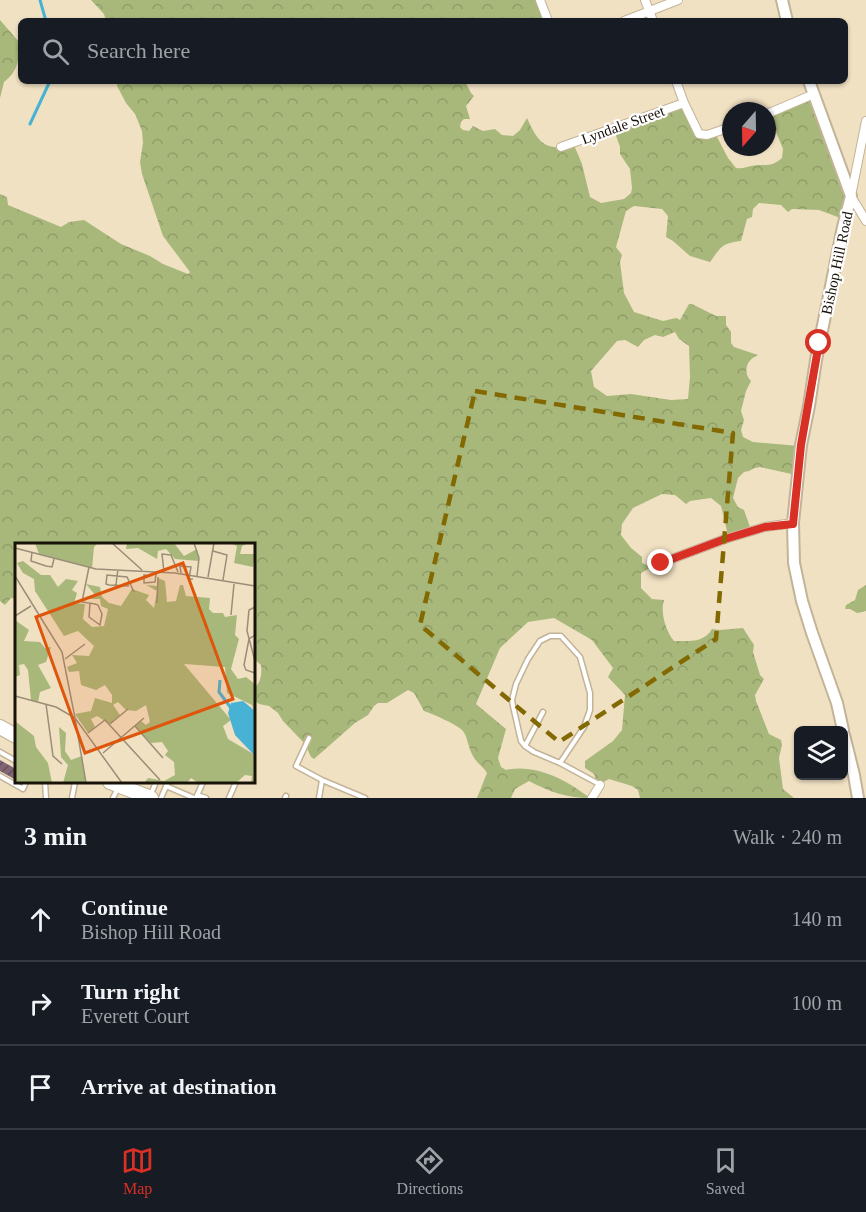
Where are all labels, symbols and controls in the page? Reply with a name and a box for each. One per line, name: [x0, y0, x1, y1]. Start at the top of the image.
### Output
search box: [18, 18, 848, 84]
icon: search: [39, 35, 72, 68]
text: Search here: [87, 38, 190, 63]
street label: Lyndale Street: [579, 102, 667, 147]
north arrow: [722, 102, 776, 156]
street label: Bishop Hill Road: [818, 209, 856, 316]
route start: [805, 329, 831, 355]
inset map: [15, 543, 255, 783]
route end: [647, 549, 673, 575]
map controls: [794, 726, 848, 780]
button: layers: [794, 726, 848, 780]
text: 3 min: [24, 822, 87, 851]
text: Walk · 240 m: [733, 826, 842, 848]
text: Continue: [81, 895, 168, 920]
icon: ahead: [24, 903, 57, 936]
text: 140 m: [791, 908, 842, 930]
text: Bishop Hill Road: [81, 921, 221, 943]
text: Turn right: [81, 979, 180, 1004]
icon: right: [24, 987, 57, 1020]
text: 100 m: [791, 992, 842, 1014]
text: Everett Court: [81, 1005, 189, 1027]
icon: arrive: [24, 1071, 57, 1104]
text: Arrive at destination: [81, 1074, 277, 1099]
tab: Map: [121, 1144, 154, 1198]
tab: Directions: [397, 1144, 463, 1198]
tab: Saved: [706, 1144, 745, 1198]

